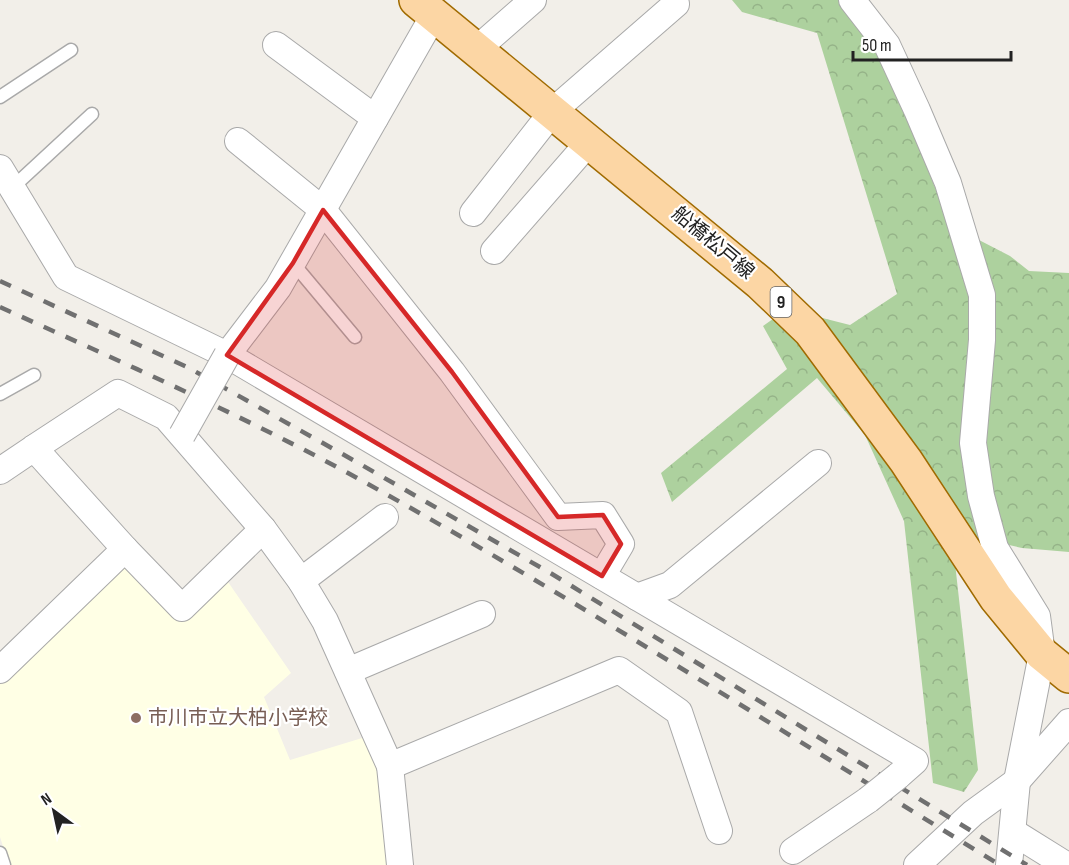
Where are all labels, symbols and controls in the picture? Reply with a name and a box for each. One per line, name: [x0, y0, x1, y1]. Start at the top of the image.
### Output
scale bar: [853, 24, 1010, 62]
text: 50 m: [862, 35, 892, 56]
street label: 船橋松戸線: [667, 202, 759, 284]
road number: 9: [770, 287, 792, 317]
place label: 市川市立大柏小学校: [148, 706, 328, 730]
marker: 市川市立大柏小学校: [129, 711, 143, 725]
north arrow: [24, 781, 84, 841]
text: N: [38, 789, 55, 810]

